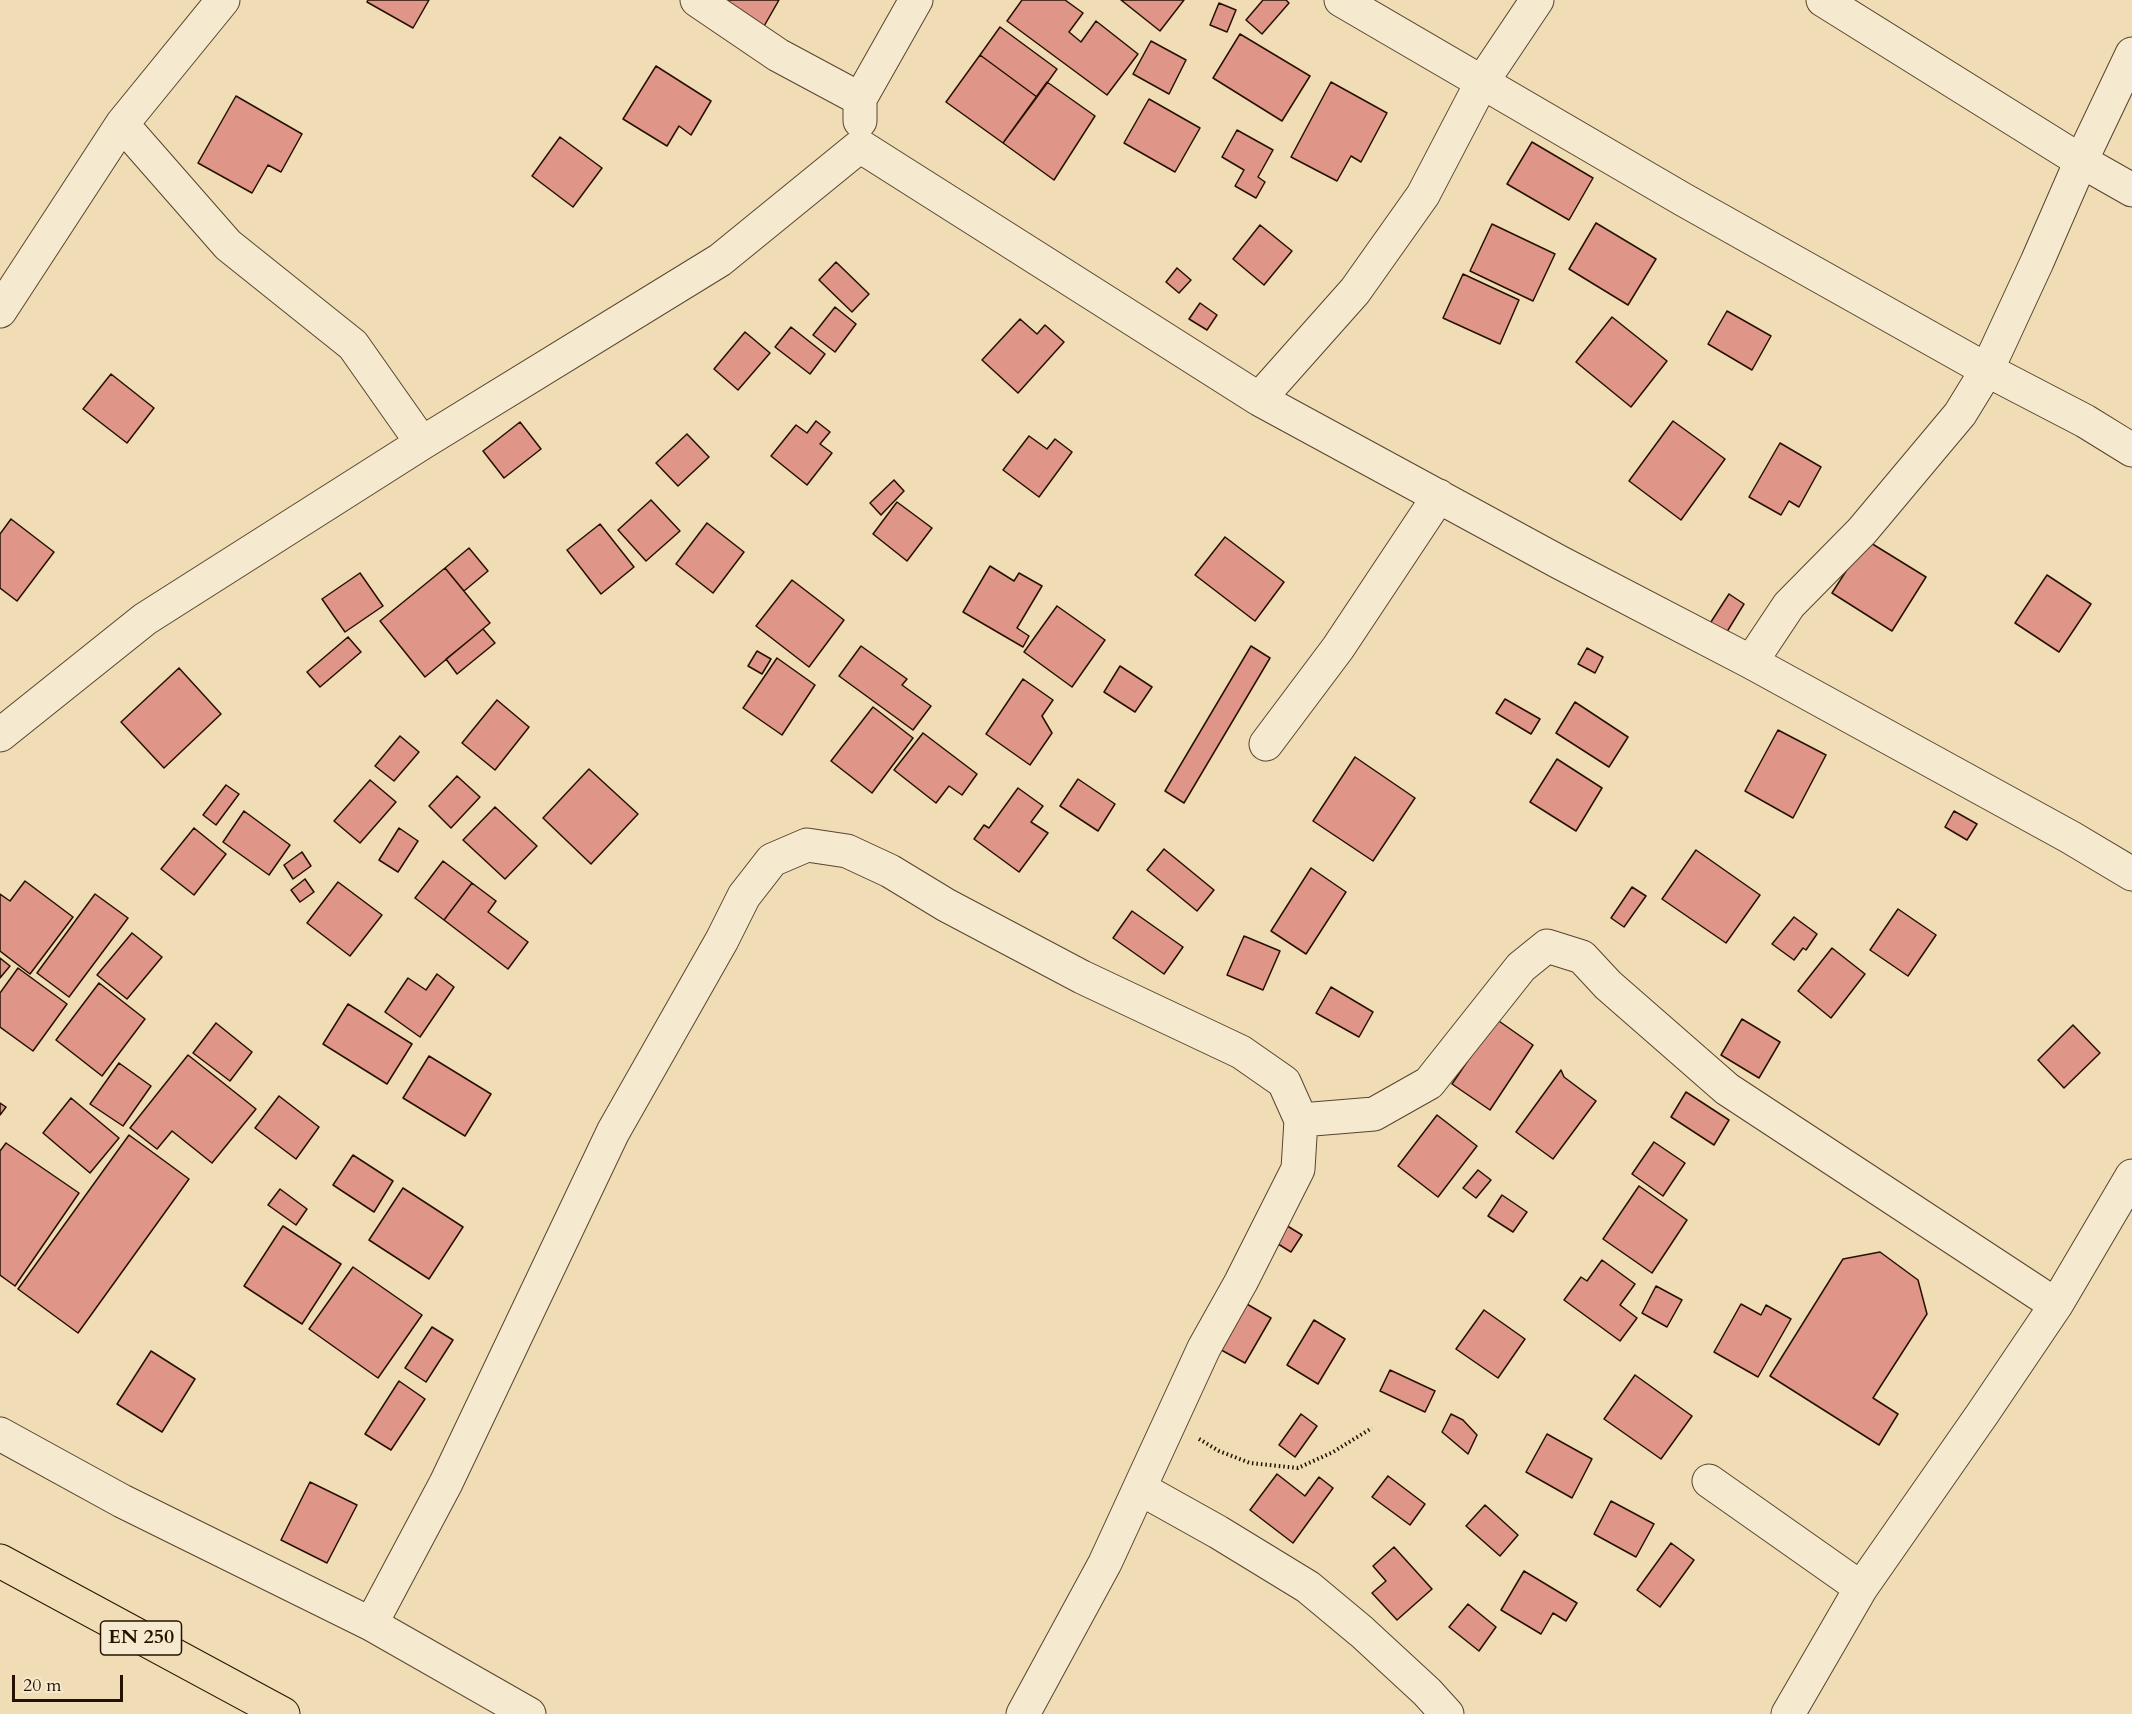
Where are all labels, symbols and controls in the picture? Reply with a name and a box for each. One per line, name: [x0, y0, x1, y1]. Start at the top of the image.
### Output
road number: EN 250: [100, 1621, 182, 1655]
scale bar: [15, 1663, 126, 1701]
text: 20 m: [23, 1673, 62, 1698]

